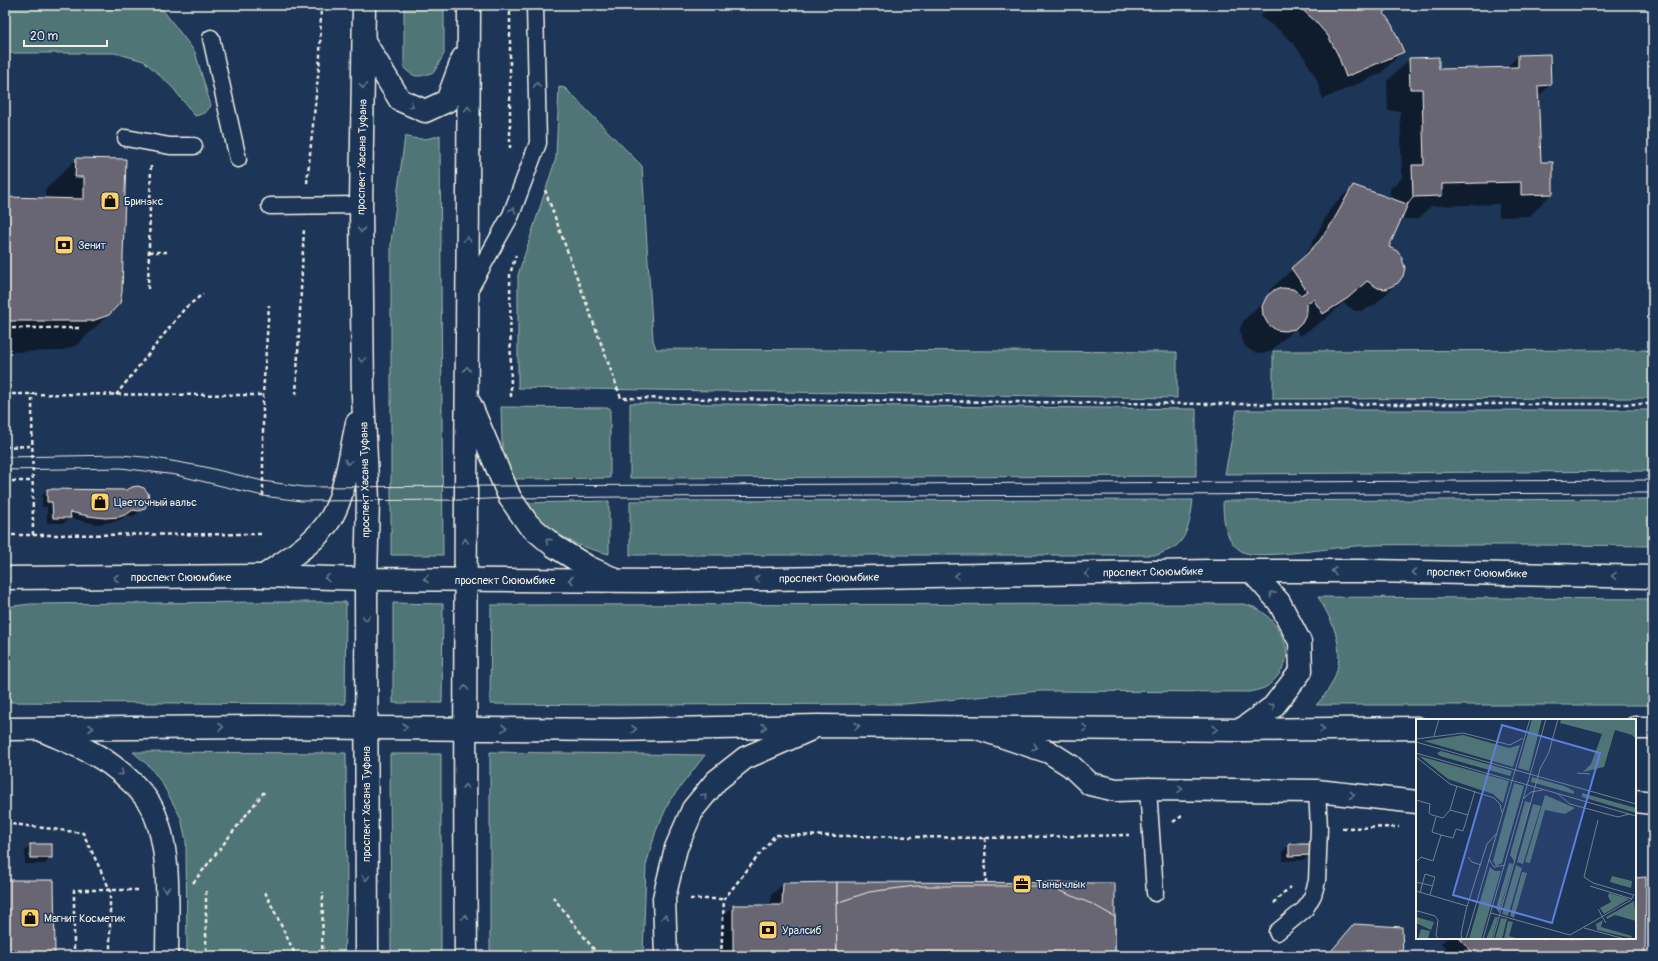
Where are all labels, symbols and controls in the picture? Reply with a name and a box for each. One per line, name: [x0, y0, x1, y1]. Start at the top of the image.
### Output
scale bar: [24, 22, 107, 48]
text: 20 m: [30, 29, 59, 44]
one-way arrow: [533, 82, 541, 88]
one-way arrow: [359, 83, 367, 89]
street label: проспект Хасана Туфана: [354, 99, 370, 215]
one-way arrow: [407, 100, 415, 108]
one-way arrow: [464, 106, 472, 112]
shop icon: Бринэкс: [99, 190, 121, 212]
place label: Бринэкс: [124, 195, 164, 208]
one-way arrow: [508, 206, 516, 213]
one-way arrow: [357, 227, 365, 233]
bank icon: Зенит: [53, 234, 75, 256]
one-way arrow: [463, 236, 471, 242]
place label: Зенит: [78, 239, 106, 252]
one-way arrow: [358, 357, 366, 363]
one-way arrow: [463, 366, 471, 372]
street label: проспект Хасана Туфана: [357, 422, 373, 538]
one-way arrow: [345, 458, 353, 465]
shop icon: Цветочный вальс: [89, 491, 111, 513]
place label: Цветочный вальс: [114, 496, 197, 509]
one-way arrow: [461, 538, 469, 544]
one-way arrow: [546, 538, 553, 545]
street label: проспект Сююмбике: [1103, 565, 1204, 579]
street label: проспект Сююмбике: [1427, 566, 1528, 580]
one-way arrow: [1331, 567, 1337, 575]
one-way arrow: [1411, 568, 1417, 576]
one-way arrow: [1084, 569, 1090, 578]
street label: проспект Сююмбике: [131, 571, 232, 584]
street label: проспект Сююмбике: [779, 571, 880, 585]
one-way arrow: [954, 572, 960, 580]
one-way arrow: [1611, 572, 1617, 581]
one-way arrow: [113, 574, 119, 582]
one-way arrow: [324, 574, 330, 582]
street label: проспект Сююмбике: [455, 574, 556, 587]
one-way arrow: [423, 575, 429, 583]
one-way arrow: [754, 575, 760, 583]
one-way arrow: [568, 576, 574, 584]
one-way arrow: [1270, 592, 1277, 599]
one-way arrow: [362, 615, 370, 621]
one-way arrow: [461, 685, 469, 691]
one-way arrow: [1267, 704, 1275, 711]
inset map: [1416, 719, 1636, 939]
one-way arrow: [854, 722, 860, 730]
one-way arrow: [218, 723, 224, 731]
one-way arrow: [402, 723, 408, 731]
one-way arrow: [761, 723, 767, 731]
one-way arrow: [88, 724, 94, 732]
one-way arrow: [501, 724, 507, 732]
one-way arrow: [1082, 724, 1088, 732]
one-way arrow: [631, 725, 637, 733]
one-way arrow: [1212, 725, 1218, 733]
one-way arrow: [1319, 725, 1325, 733]
one-way arrow: [1031, 742, 1038, 751]
street label: проспект Хасана Туфана: [360, 746, 373, 862]
one-way arrow: [117, 768, 124, 775]
one-way arrow: [461, 784, 469, 790]
one-way arrow: [1177, 785, 1183, 793]
one-way arrow: [1349, 790, 1355, 799]
one-way arrow: [699, 793, 706, 801]
office icon: Тынычлык: [1011, 873, 1033, 895]
one-way arrow: [362, 875, 370, 881]
place label: Тынычлык: [1036, 878, 1086, 891]
one-way arrow: [162, 886, 170, 892]
shop icon: Магнит Косметик: [19, 907, 41, 929]
place label: Магнит Косметик: [44, 912, 126, 925]
one-way arrow: [461, 914, 469, 920]
one-way arrow: [661, 914, 669, 920]
bank icon: Уралсиб: [757, 919, 779, 941]
place label: Уралсиб: [782, 924, 822, 937]

